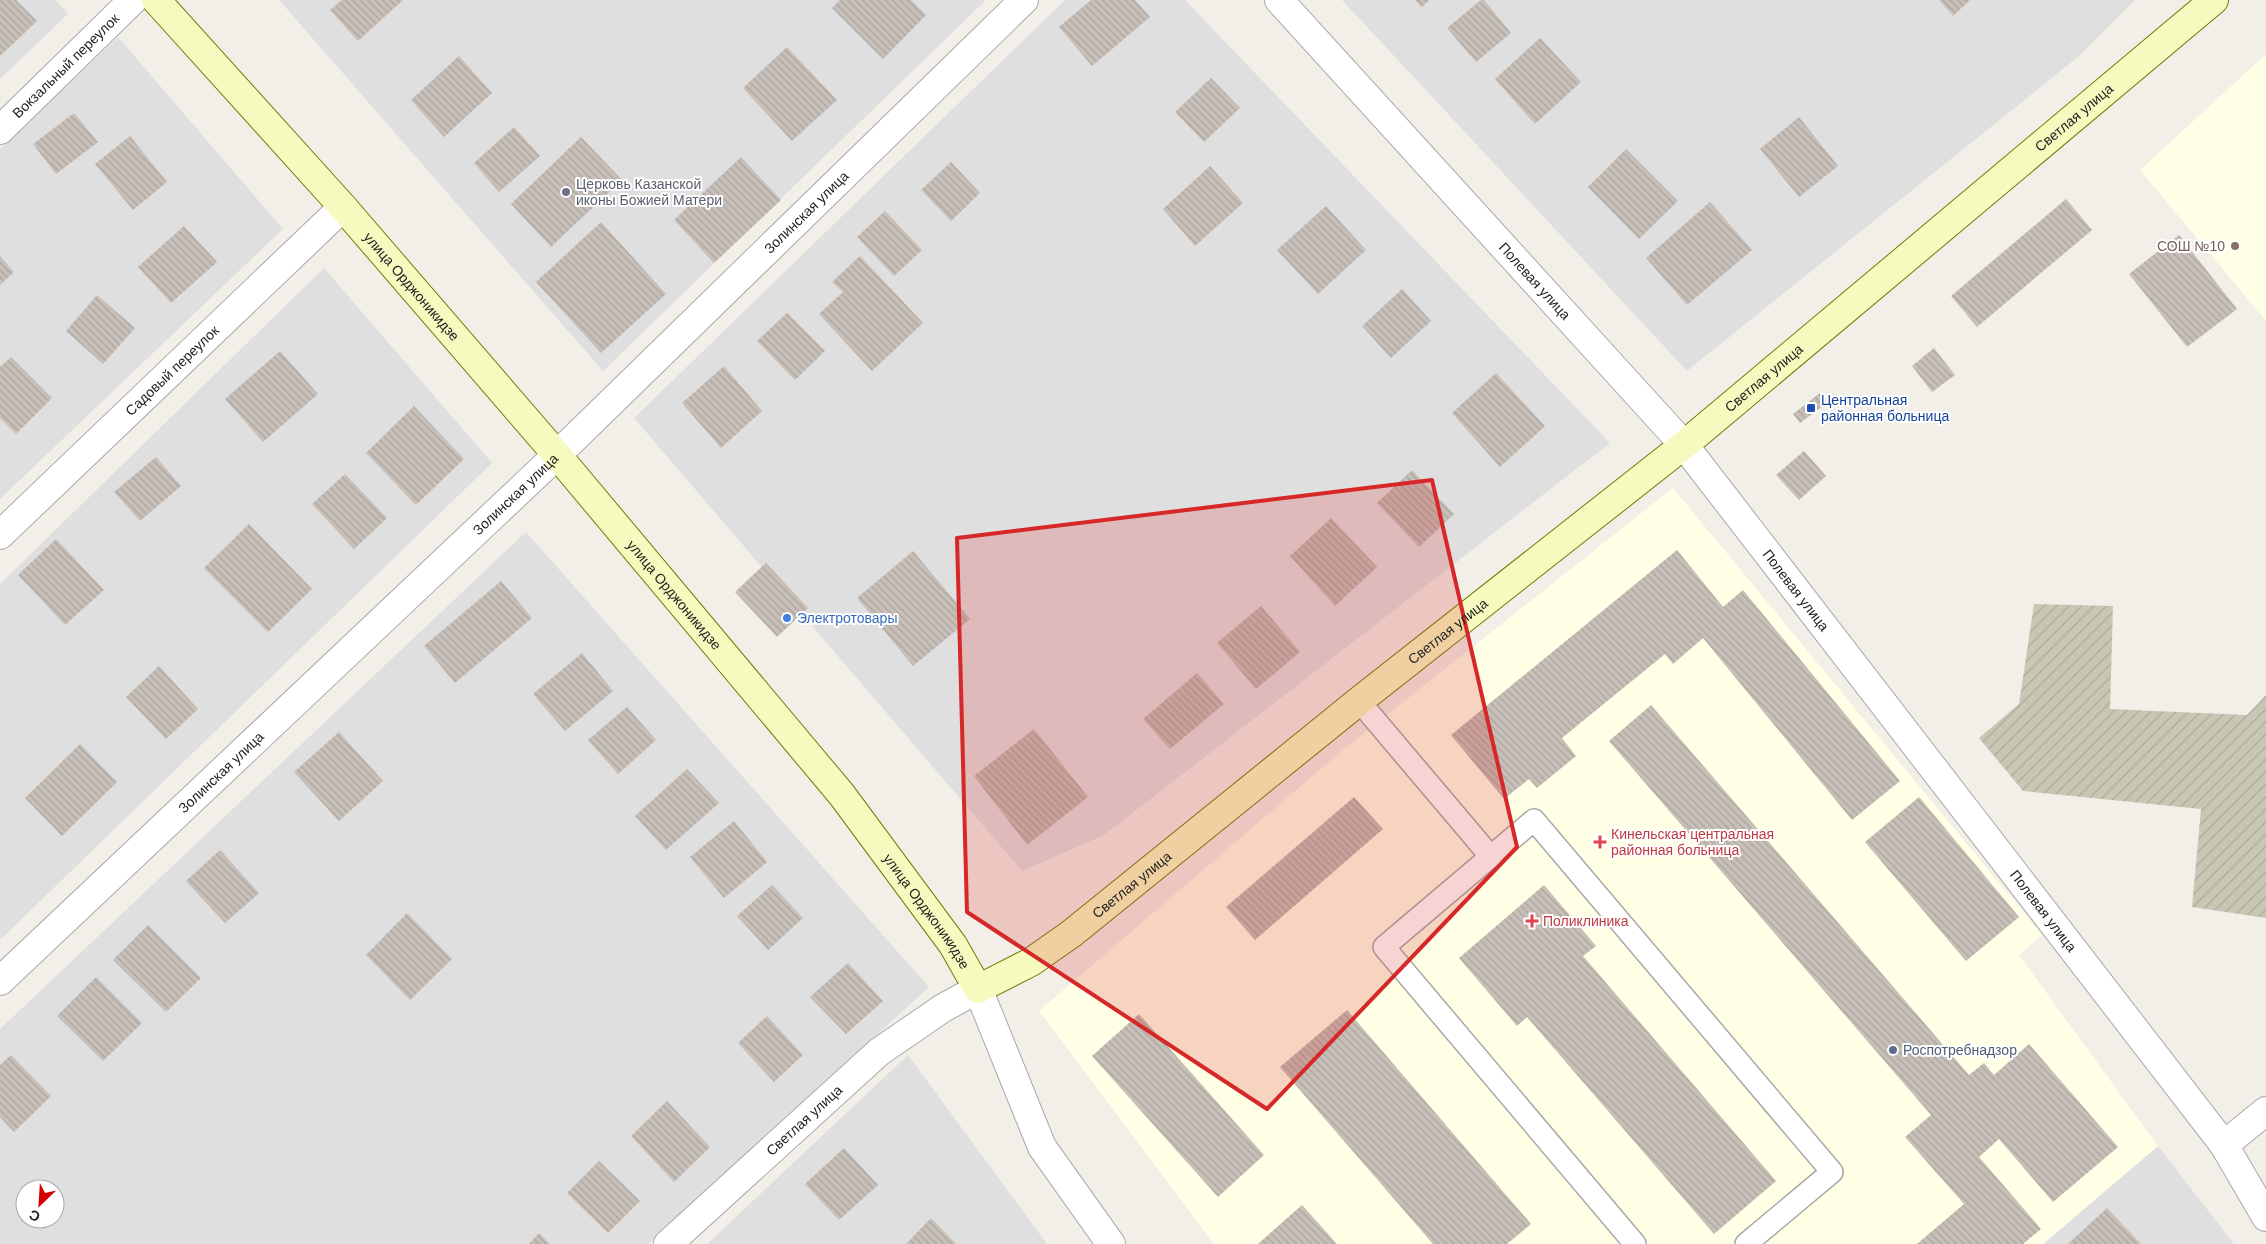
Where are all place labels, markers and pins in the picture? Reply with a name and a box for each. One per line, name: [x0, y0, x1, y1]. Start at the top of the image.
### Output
place label: Церковь Казанской иконы Божией Матери: [576, 176, 722, 208]
marker: Церковь Казанской иконы Божией Матери: [560, 186, 572, 198]
place label: СОШ №10: [2157, 238, 2225, 254]
marker: СОШ №10: [2229, 240, 2241, 252]
place label: Центральная районная больница: [1821, 392, 1949, 424]
marker: Центральная районная больница: [1805, 402, 1817, 414]
place label: Электротовары: [797, 610, 897, 626]
marker: Электротовары: [781, 612, 793, 624]
place label: Кинельская центральная районная больница: [1611, 826, 1774, 858]
marker: Кинельская центральная районная больница: [1593, 835, 1607, 849]
place label: Поликлиника: [1543, 913, 1629, 929]
marker: Поликлиника: [1525, 914, 1539, 928]
place label: Роспотребнадзор: [1903, 1042, 2017, 1058]
marker: Роспотребнадзор: [1887, 1044, 1899, 1056]

